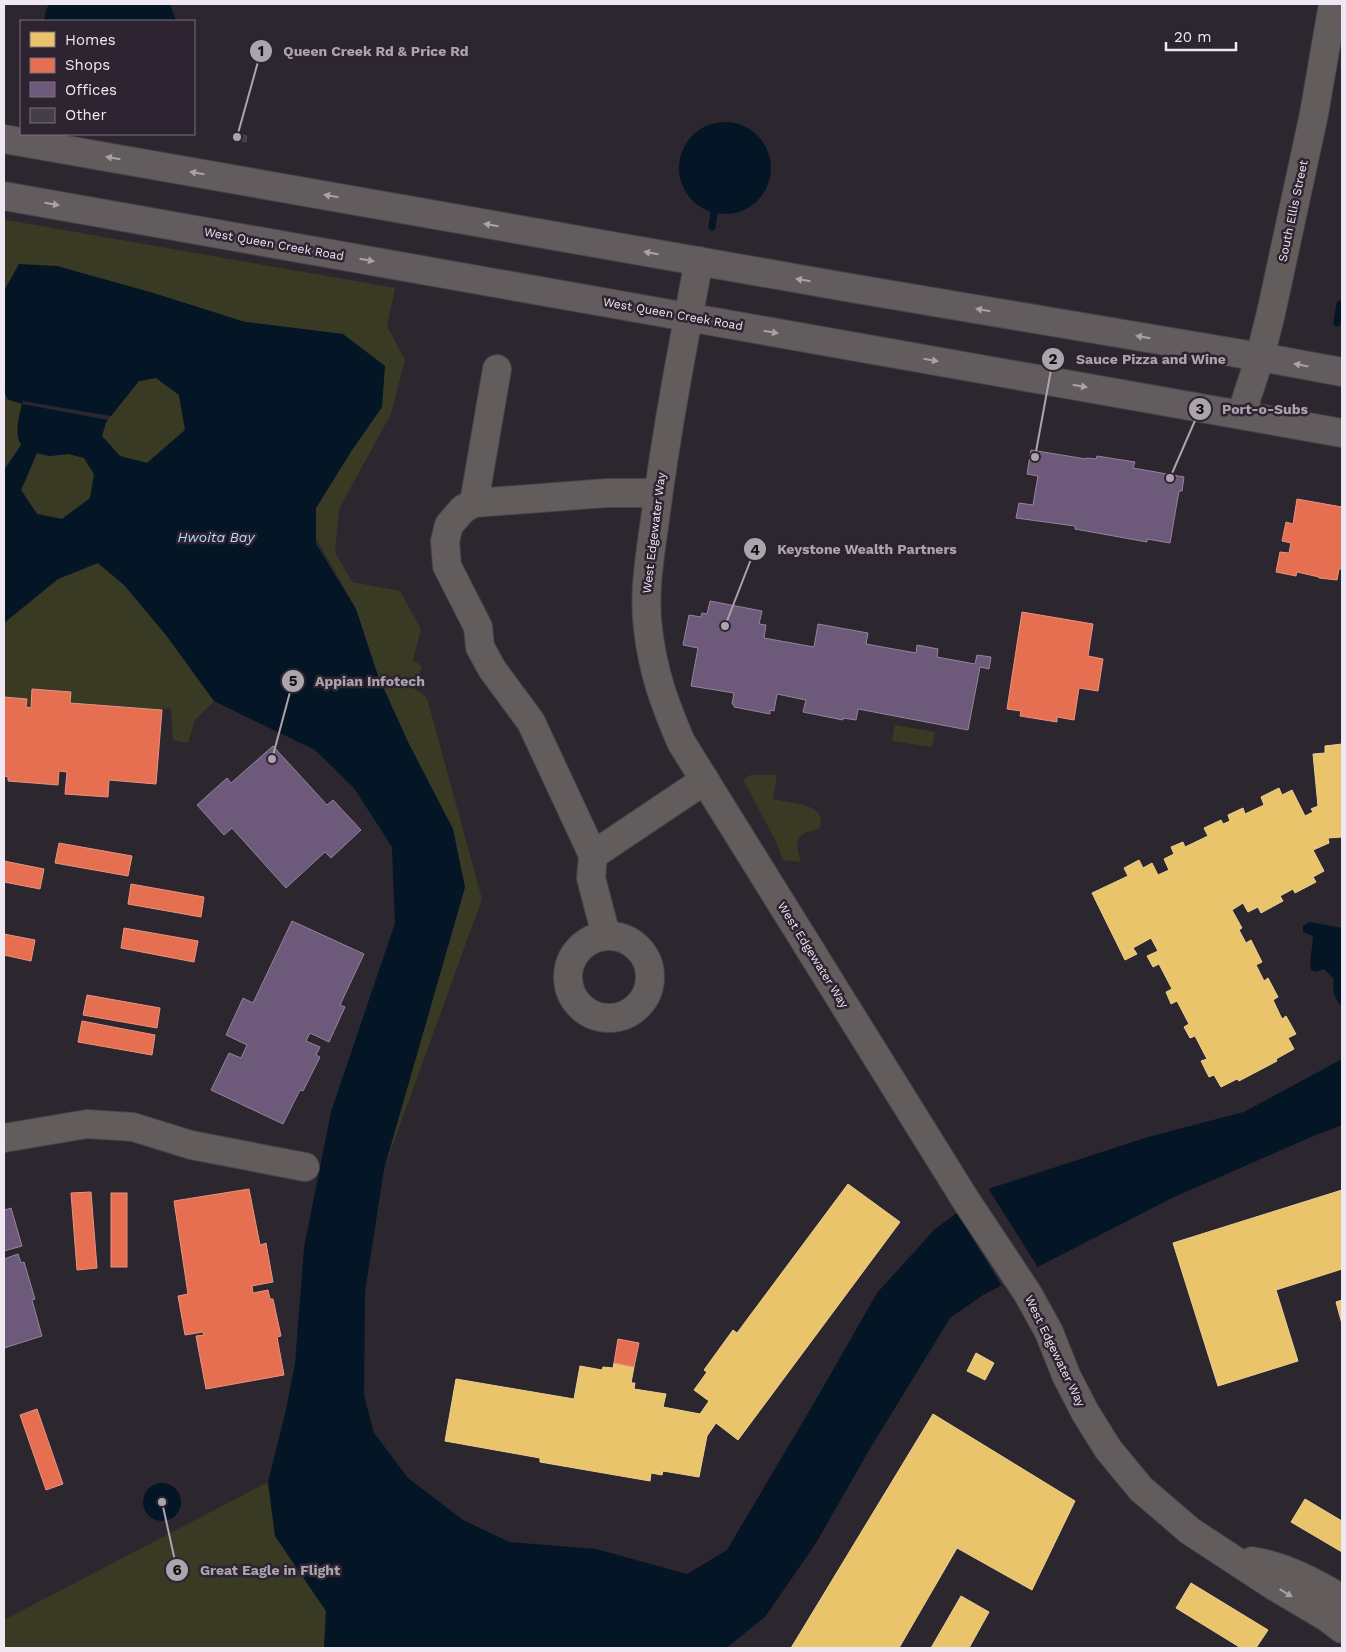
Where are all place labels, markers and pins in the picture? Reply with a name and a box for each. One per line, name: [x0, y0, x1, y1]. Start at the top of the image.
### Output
callout: Queen Creek Rd & Price Rd: [249, 37, 479, 66]
callout: Sauce Pizza and Wine: [1041, 344, 1236, 373]
callout: Port-o-Subs: [1187, 394, 1318, 423]
callout: Keystone Wealth Partners: [742, 535, 967, 564]
callout: Appian Infotech: [281, 666, 435, 695]
callout: Great Eagle in Flight: [165, 1556, 350, 1585]

